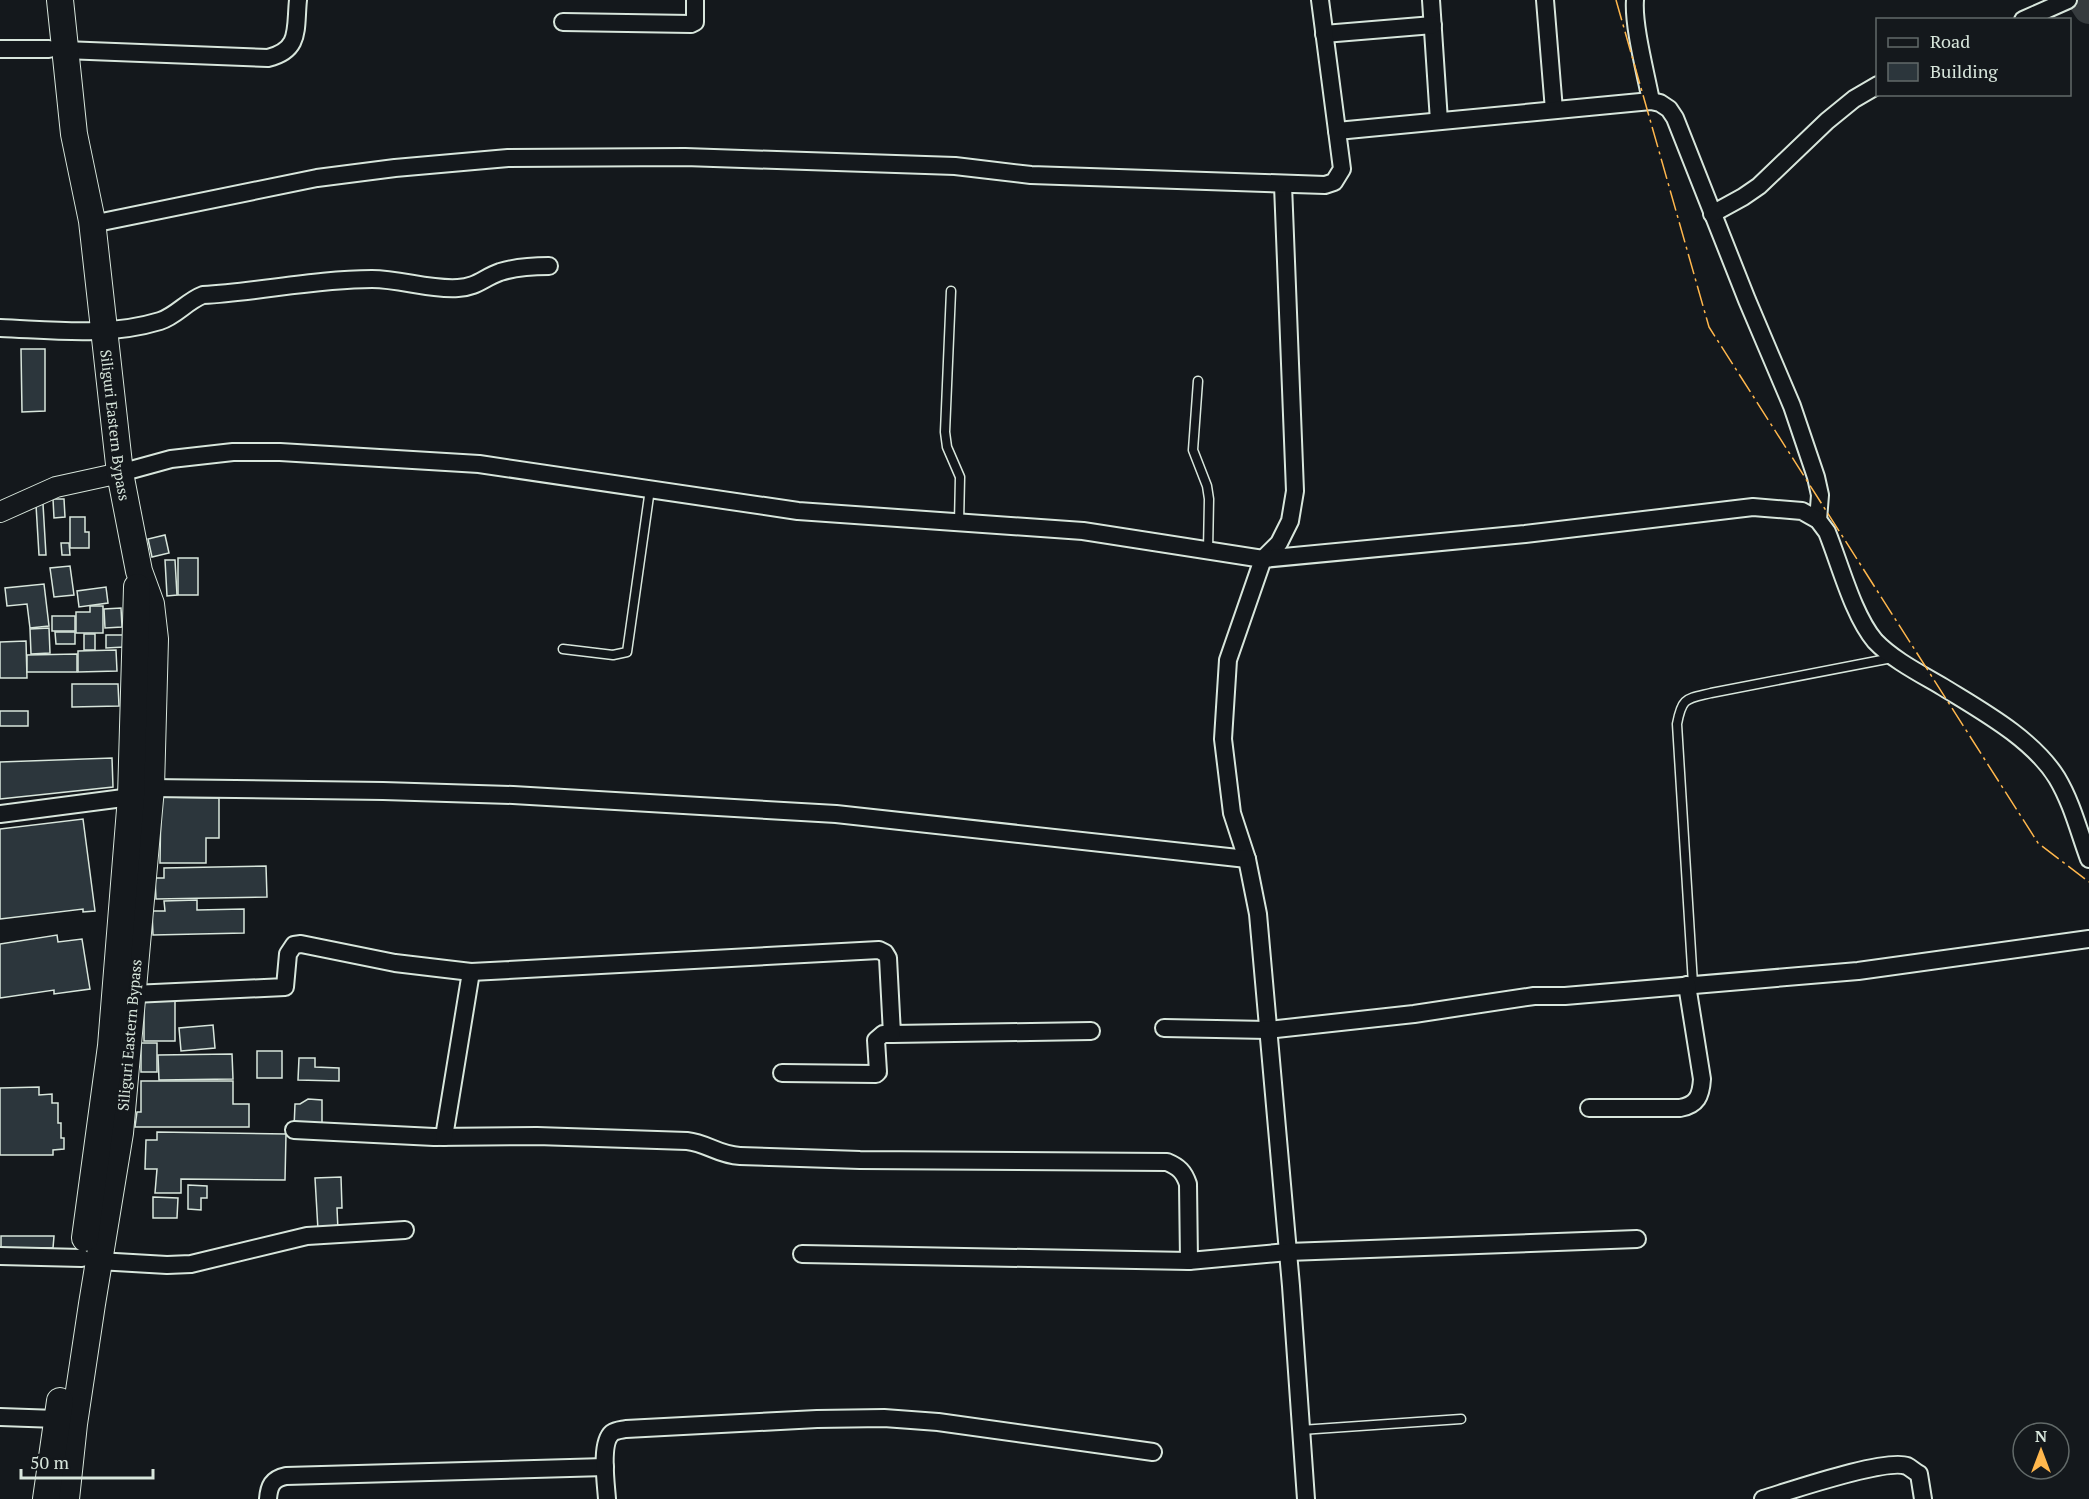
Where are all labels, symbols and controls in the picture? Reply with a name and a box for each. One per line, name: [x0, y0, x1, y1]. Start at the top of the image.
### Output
legend: [1876, 18, 2071, 96]
text: Road: [1930, 29, 1970, 53]
text: Building: [1930, 59, 1998, 83]
street label: Siliguri Eastern Bypass: [96, 348, 135, 502]
street label: Siliguri Eastern Bypass: [112, 958, 146, 1112]
north arrow: [2011, 1421, 2071, 1481]
text: N: [2035, 1425, 2047, 1447]
scale bar: [21, 1442, 153, 1480]
text: 50 m: [30, 1450, 70, 1474]

